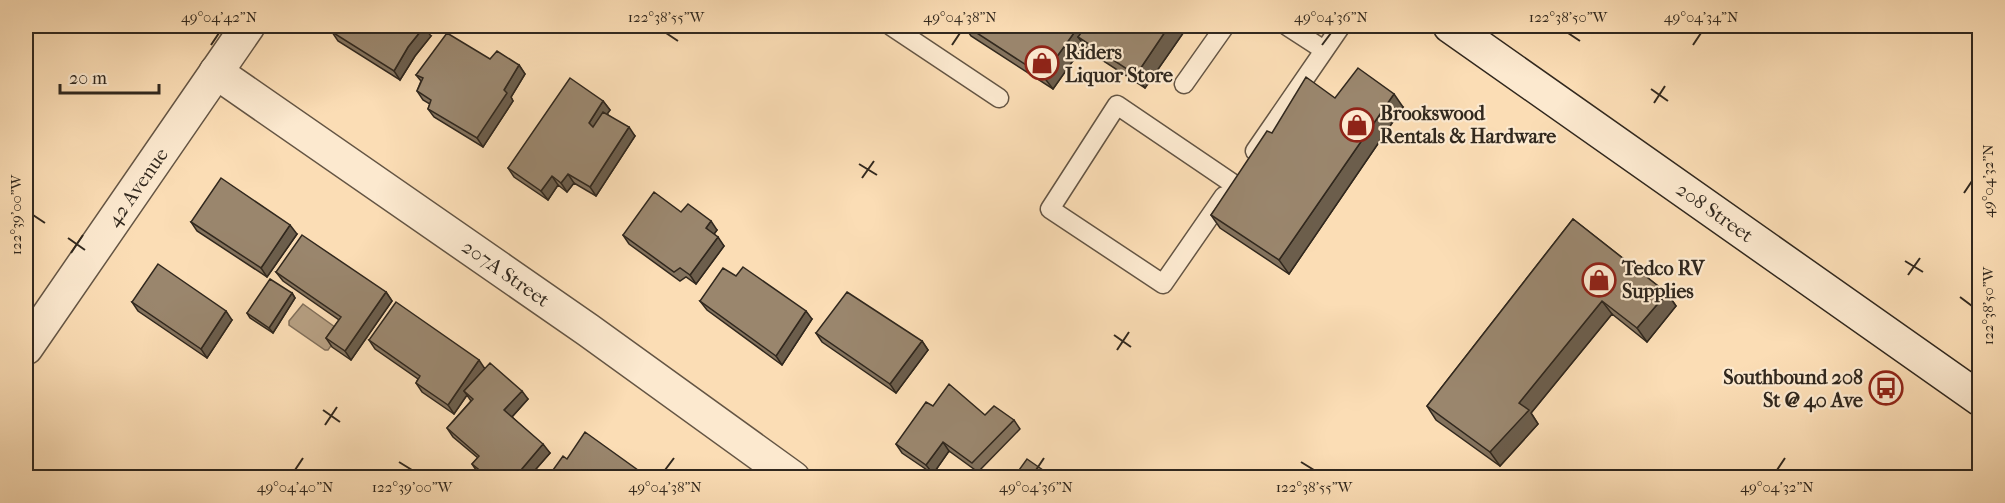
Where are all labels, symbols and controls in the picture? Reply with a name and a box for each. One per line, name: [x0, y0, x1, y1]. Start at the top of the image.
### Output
text: 49°04'42"N: [181, 8, 258, 26]
text: 122°38'55"W: [628, 8, 706, 26]
text: 49°04'38"N: [923, 8, 997, 26]
text: 49°04'36"N: [1294, 8, 1369, 26]
text: 122°38'50"W: [1529, 8, 1608, 26]
text: 49°04'34"N: [1664, 8, 1739, 26]
place label: Riders Liquor Store: [1065, 41, 1173, 87]
shop icon: Riders Liquor Store: [1024, 45, 1060, 81]
scale bar: [60, 57, 159, 95]
text: 20 m: [69, 68, 107, 89]
place label: Brookswood Rentals & Hardware: [1380, 102, 1556, 148]
shop icon: Brookswood Rentals & Hardware: [1339, 107, 1375, 143]
street label: 42 Avenue: [102, 143, 173, 231]
text: 49°04'32"N: [1979, 144, 1997, 218]
text: 122°39'00"W: [7, 173, 25, 255]
street label: 208 Street: [1672, 178, 1758, 247]
street label: 207A Street: [458, 235, 554, 312]
place label: Tedco RV Supplies: [1621, 257, 1705, 303]
shop icon: Tedco RV Supplies: [1581, 262, 1617, 298]
text: 122°38'50"W: [1979, 266, 1997, 345]
place label: Southbound 208 St @ 40 Ave: [1723, 366, 1863, 413]
bus stop icon: Southbound 208 St @ 40 Ave: [1868, 370, 1904, 406]
text: 49°04'40"N: [257, 478, 334, 496]
text: 122°39'00"W: [372, 478, 454, 496]
text: 49°04'38"N: [628, 478, 702, 496]
text: 49°04'36"N: [999, 478, 1074, 496]
text: 122°38'55"W: [1276, 478, 1354, 496]
text: 49°04'32"N: [1740, 478, 1814, 496]

